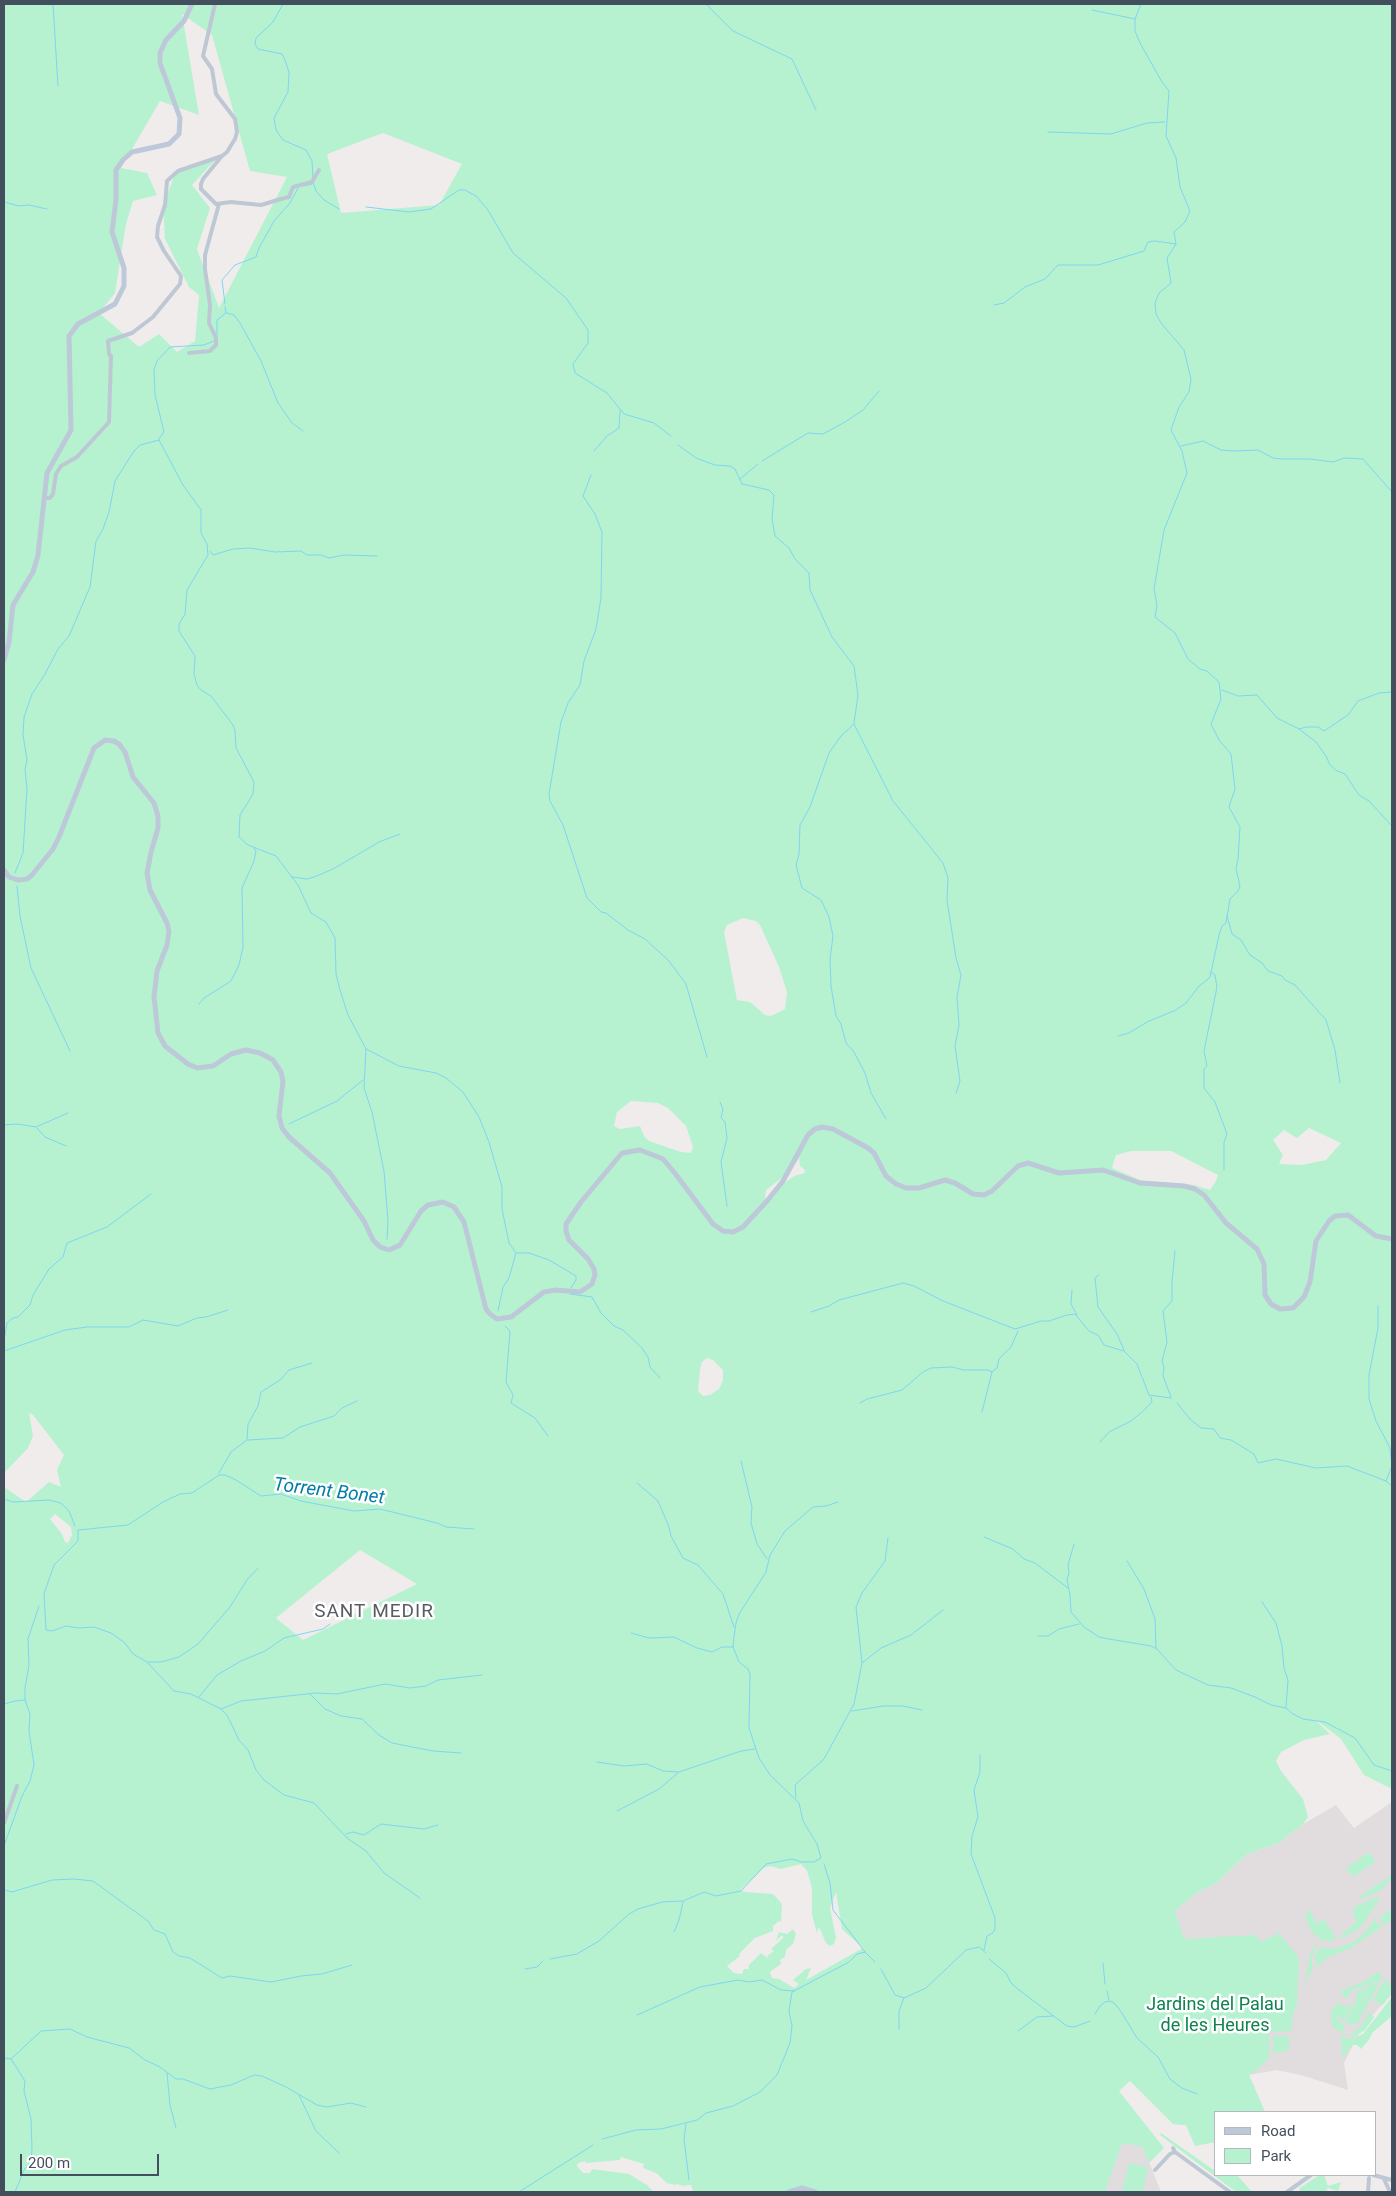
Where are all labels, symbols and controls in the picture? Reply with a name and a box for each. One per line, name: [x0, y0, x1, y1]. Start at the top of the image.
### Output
water label: Torrent Bonet: [272, 1474, 386, 1510]
district label: SANT MEDIR: [313, 1601, 435, 1623]
park label: Jardins del Palau de les Heures: [1146, 1994, 1284, 2036]
legend: [1214, 2111, 1376, 2176]
text: Road: [1261, 2122, 1295, 2140]
scale bar: [22, 2144, 161, 2176]
text: Park: [1261, 2147, 1291, 2165]
text: 200 m: [28, 2154, 70, 2172]

